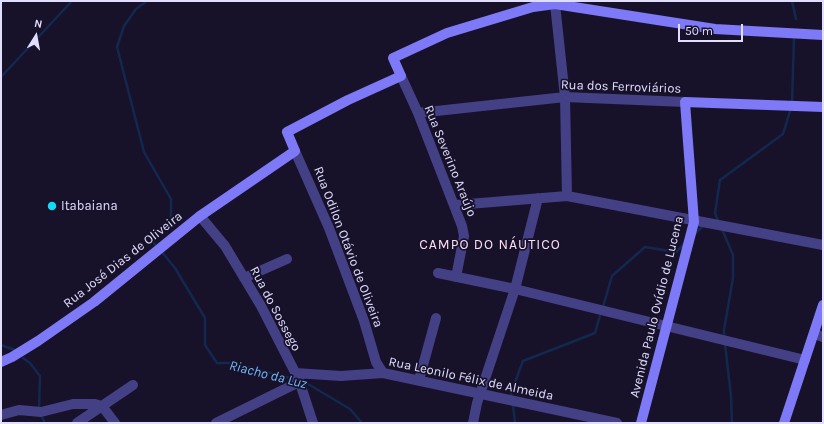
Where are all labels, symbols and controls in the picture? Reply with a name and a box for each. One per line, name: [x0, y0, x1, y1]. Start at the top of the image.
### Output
north arrow: [16, 16, 56, 56]
scale bar: [680, 16, 745, 42]
text: N: [33, 17, 43, 31]
text: 50 m: [685, 24, 713, 38]
street label: Rua dos Ferroviários: [561, 77, 681, 97]
street label: Rua Severino Araújo: [421, 103, 479, 219]
street label: Rua Odilon Otávio de Oliveira: [310, 164, 386, 330]
place label: Itabaiana: [61, 198, 118, 214]
marker: Itabaiana: [46, 200, 58, 212]
street label: Rua José Dias de Oliveira: [60, 209, 186, 311]
street label: Avenida Paulo Ovídio de Lucena: [627, 215, 687, 399]
district label: CAMPO DO NÁUTICO: [419, 237, 561, 253]
street label: Rua do Sossego: [246, 264, 304, 354]
street label: Rua Leonilo Félix de Almeida: [387, 354, 555, 404]
water label: Riacho da Luz: [227, 357, 309, 393]

